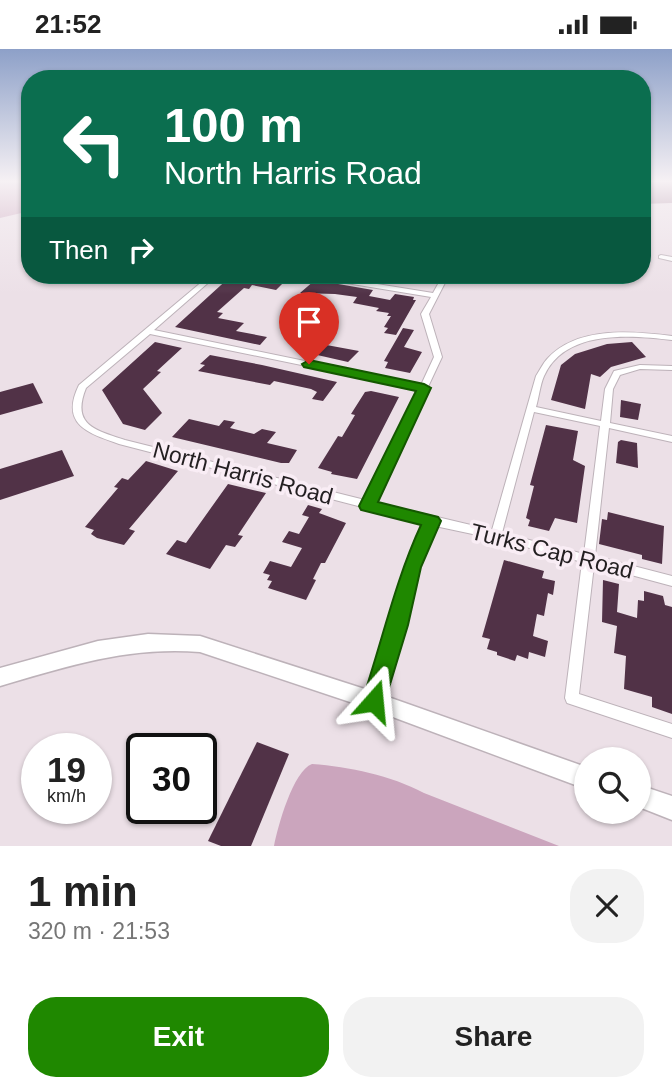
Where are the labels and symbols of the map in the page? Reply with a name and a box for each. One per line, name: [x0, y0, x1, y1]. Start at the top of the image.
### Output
pin: [279, 292, 339, 364]
street label: North Harris Road: [150, 436, 336, 510]
street label: Turks Cap Road: [468, 518, 636, 584]
position arrow: [337, 664, 411, 738]
speed limit sign: 30: [126, 733, 217, 824]

